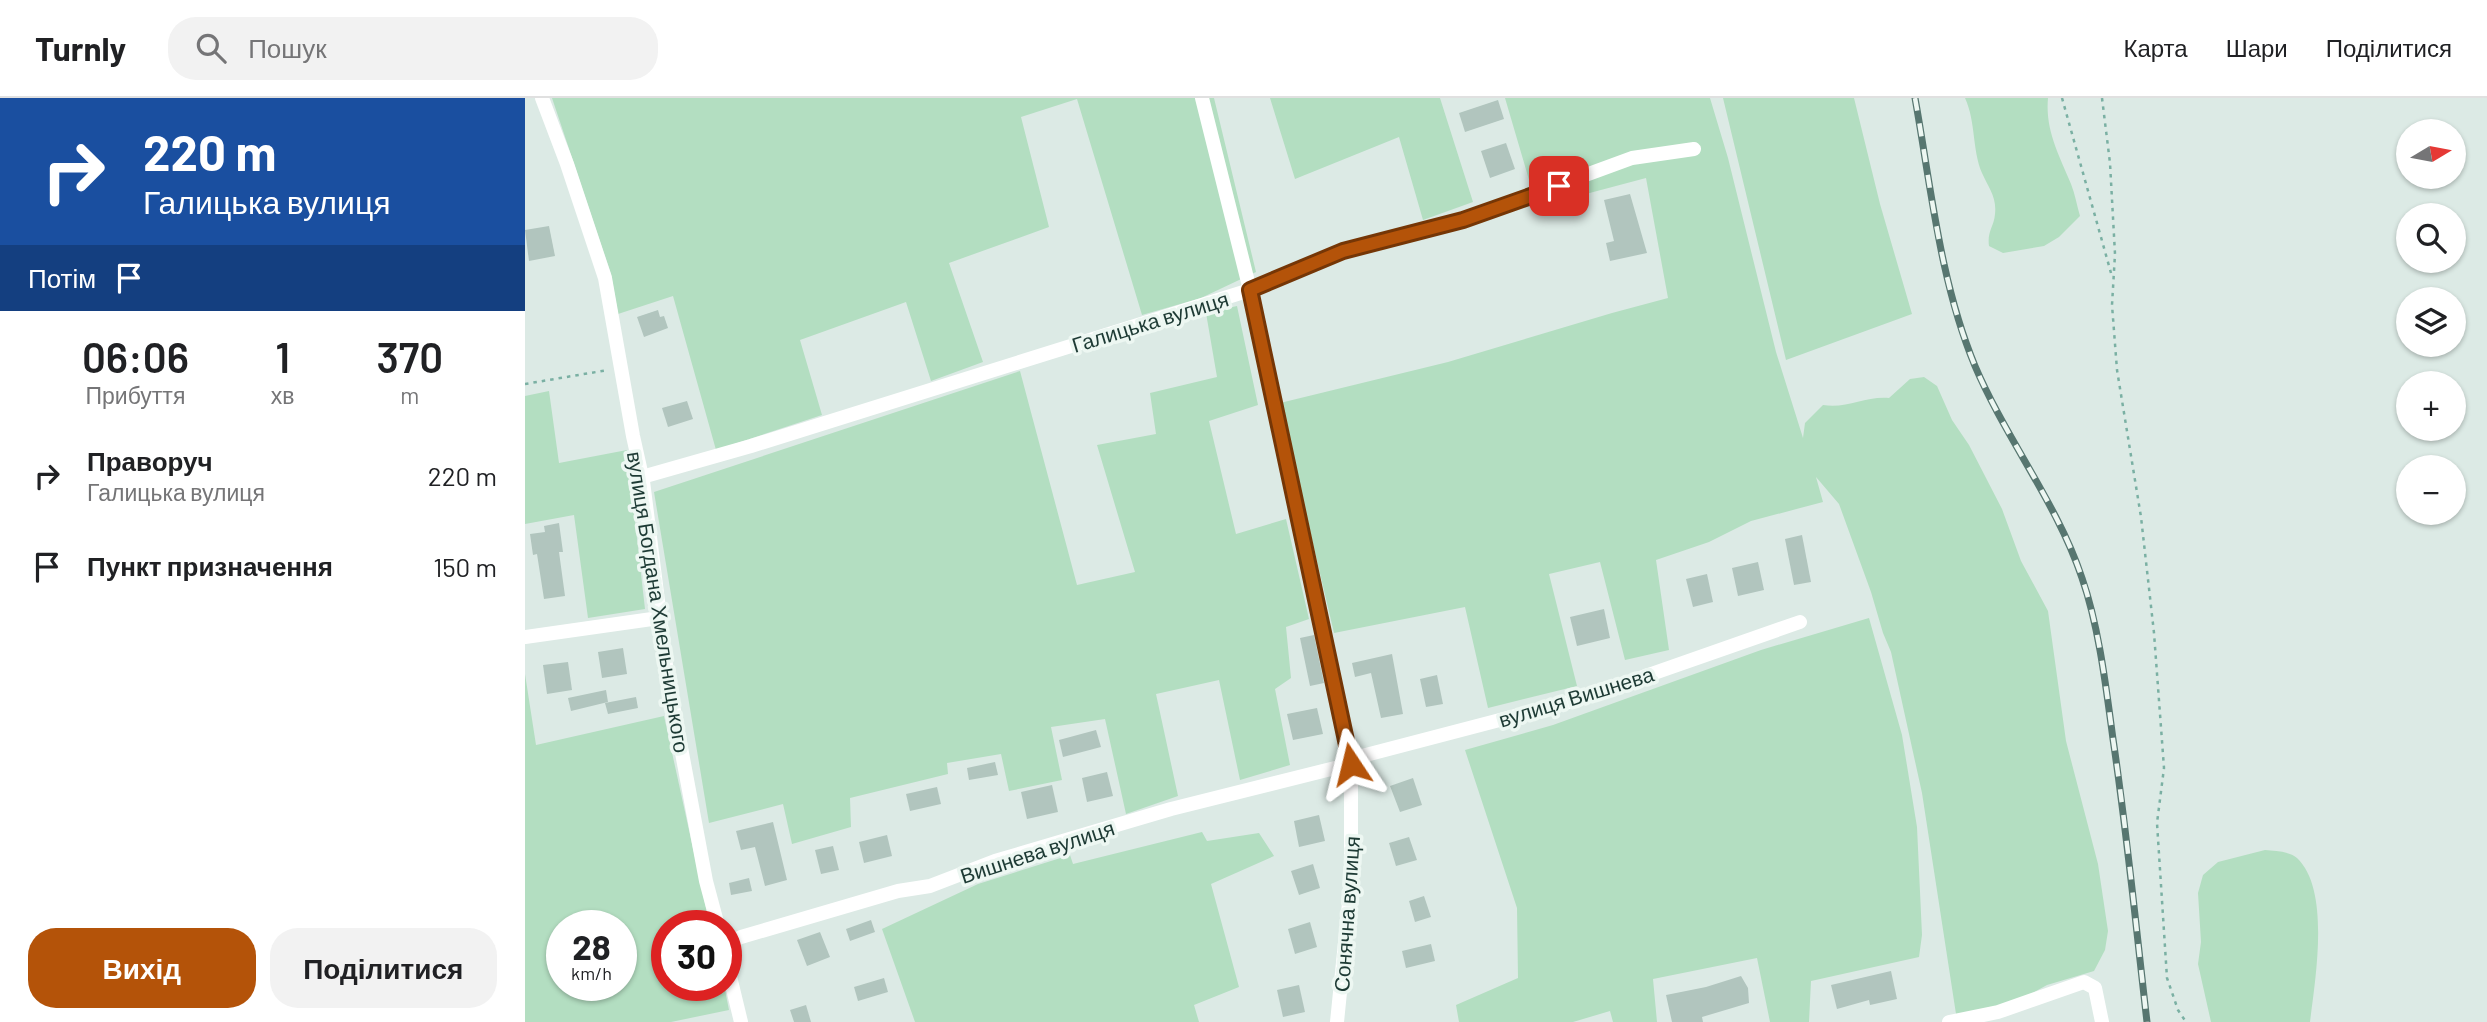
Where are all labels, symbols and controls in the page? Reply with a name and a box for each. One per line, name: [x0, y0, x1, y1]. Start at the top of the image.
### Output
search box: [168, 17, 658, 80]
text: Turnly: [35, 28, 126, 68]
icon: search: [192, 29, 230, 67]
text: Пошук: [248, 32, 327, 63]
text: Карта: [2123, 33, 2188, 62]
text: Шари: [2226, 33, 2288, 62]
text: Поділитися: [2326, 33, 2452, 62]
north arrow: [2396, 119, 2466, 189]
map controls: [2396, 119, 2466, 525]
text: 220 m: [143, 122, 277, 181]
icon: right: [28, 126, 119, 217]
pin: [1529, 156, 1589, 216]
icon: arrive: [1540, 167, 1578, 205]
text: Галицька вулиця: [143, 182, 391, 220]
button: search: [2396, 203, 2466, 273]
icon: arrive: [110, 259, 148, 297]
text: Потім: [28, 262, 96, 293]
street label: Галицька вулиця: [1069, 285, 1231, 357]
button: layers: [2396, 287, 2466, 357]
text: 06:06: [82, 331, 189, 381]
text: 1: [275, 331, 290, 381]
text: 370: [376, 331, 443, 381]
button: +: [2396, 371, 2466, 441]
text: Прибуття: [85, 381, 185, 409]
text: хв: [271, 381, 295, 409]
text: m: [400, 381, 419, 409]
text: Праворуч: [87, 445, 213, 476]
street label: вулиця Богдана Хмельницького: [623, 450, 695, 754]
button: −: [2396, 455, 2466, 525]
icon: right: [28, 457, 66, 495]
text: 220 m: [428, 460, 497, 491]
text: Галицька вулиця: [87, 478, 265, 506]
icon: arrive: [28, 548, 66, 586]
text: Пункт призначення: [87, 550, 333, 581]
text: 150 m: [433, 551, 497, 582]
street label: вулиця Вишнева: [1495, 660, 1657, 731]
position arrow: [1314, 727, 1388, 801]
street label: Вишнева вулиця: [957, 814, 1117, 888]
street label: Сонячна вулиця: [1328, 835, 1364, 993]
speed limit sign: 30: [651, 910, 742, 1001]
text: 28: [572, 925, 611, 967]
button: Вихід: [28, 928, 256, 1008]
button: Поділитися: [270, 928, 497, 1008]
text: km/h: [571, 962, 612, 984]

